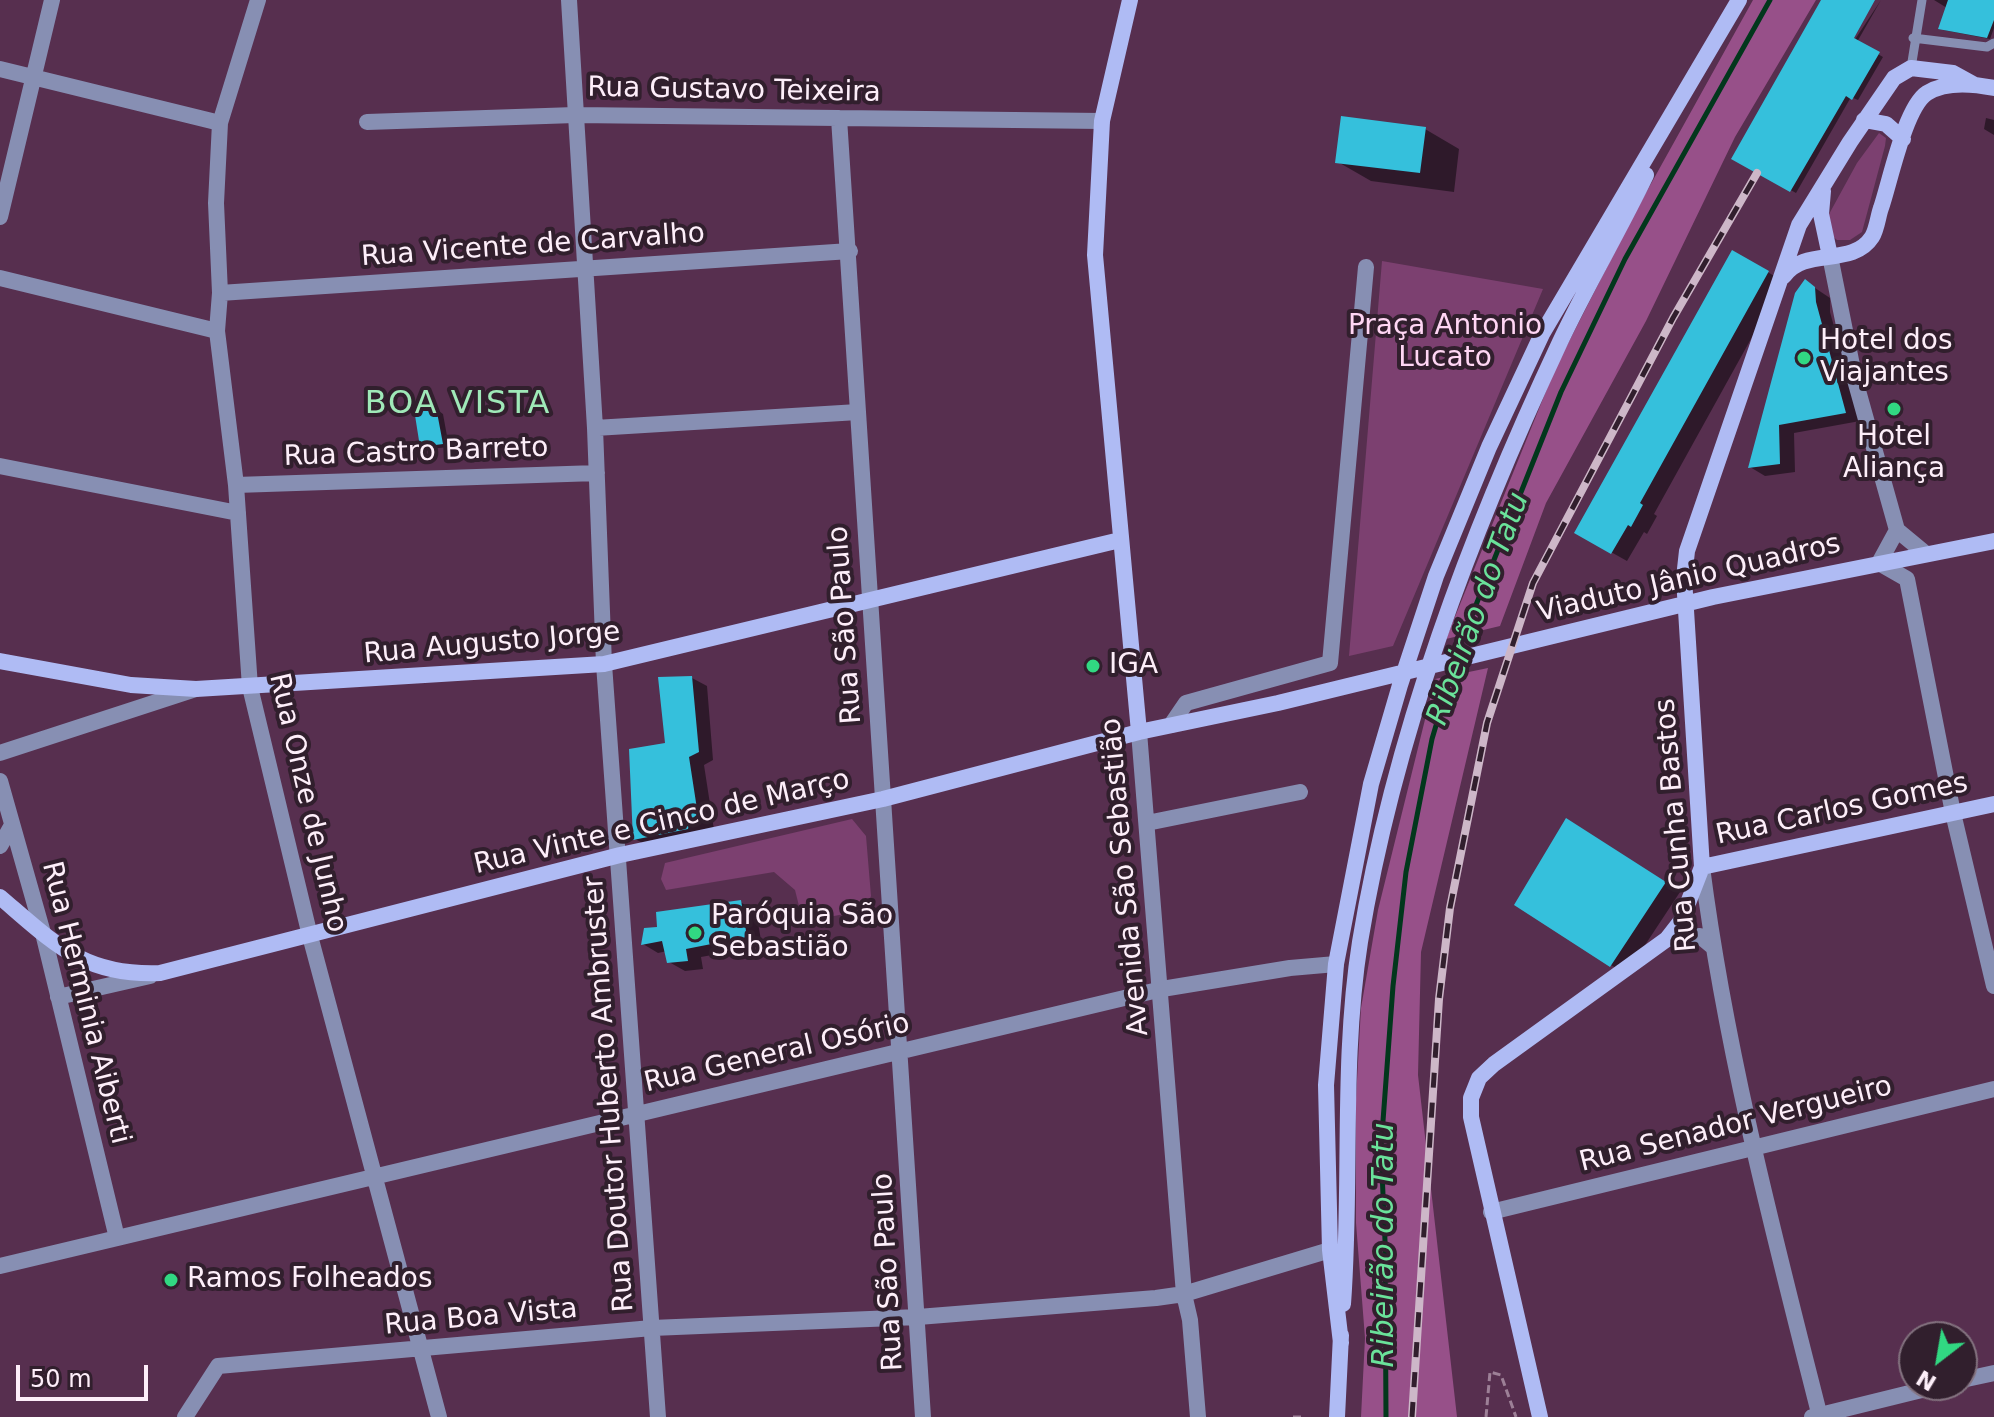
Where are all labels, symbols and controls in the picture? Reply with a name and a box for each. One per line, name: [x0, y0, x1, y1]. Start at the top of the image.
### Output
street label: Rua Gustavo Teixeira: [587, 72, 881, 110]
street label: Rua Vicente de Carvalho: [360, 217, 706, 275]
park label: Praça Antonio Lucato: [1348, 310, 1542, 376]
place label: Hotel dos Viajantes: [1820, 325, 1953, 391]
marker: Hotel dos Viajantes: [1795, 349, 1813, 367]
district label: BOA VISTA: [365, 386, 551, 424]
marker: Hotel Aliança: [1885, 400, 1903, 418]
place label: Hotel Aliança: [1843, 421, 1945, 487]
street label: Rua Castro Barreto: [283, 432, 549, 474]
water label: Ribeirão do Tatu: [1420, 488, 1538, 730]
street label: Rua São Paulo: [822, 525, 870, 725]
street label: Viaduto Jânio Quadros: [1534, 528, 1844, 630]
street label: Rua Augusto Jorge: [362, 616, 622, 672]
place label: IGA: [1109, 649, 1158, 683]
marker: IGA: [1084, 657, 1102, 675]
street label: Rua Onze de Junho: [261, 670, 353, 936]
street label: Rua Cunha Bastos: [1649, 697, 1705, 953]
street label: Avenida São Sebastião: [1095, 717, 1157, 1037]
street label: Rua Vinte e Cinco de Março: [471, 763, 853, 883]
street label: Rua Carlos Gomes: [1713, 767, 1971, 853]
street label: Rua Herminia Aiberti: [34, 858, 136, 1148]
street label: Rua Doutor Huberto Ambruster: [578, 875, 642, 1313]
place label: Paróquia São Sebastião: [711, 900, 893, 966]
marker: Paróquia São Sebastião: [686, 924, 704, 942]
street label: Rua General Osório: [641, 1007, 913, 1101]
street label: Rua Senador Vergueiro: [1576, 1070, 1896, 1180]
water label: Ribeirão do Tatu: [1367, 1123, 1403, 1367]
street label: Rua São Paulo: [867, 1172, 911, 1372]
place label: Ramos Folheados: [187, 1263, 433, 1297]
marker: Ramos Folheados: [162, 1271, 180, 1289]
street label: Rua Boa Vista: [383, 1293, 579, 1343]
north arrow: [1898, 1321, 1978, 1401]
scale bar: [20, 1349, 152, 1399]
text: 50 m: [30, 1365, 92, 1393]
text: N: [1912, 1365, 1941, 1396]

